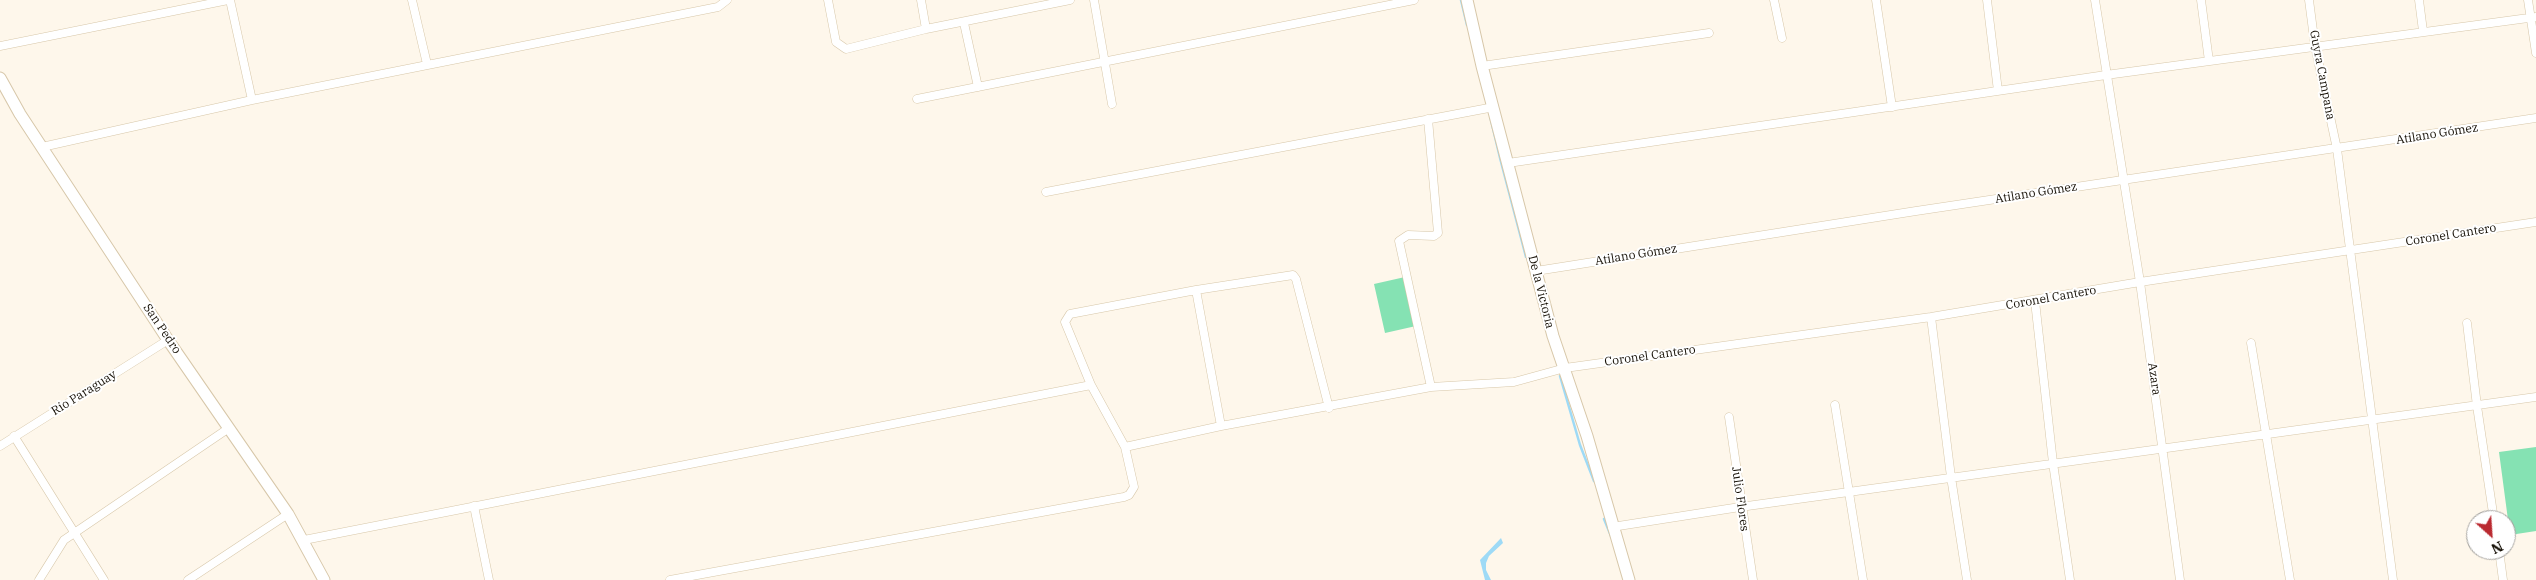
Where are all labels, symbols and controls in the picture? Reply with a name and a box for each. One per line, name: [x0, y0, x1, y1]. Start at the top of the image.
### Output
street label: Guyra Campana: [2306, 29, 2338, 121]
street label: Atilano Gómez: [2395, 120, 2479, 148]
street label: Atilano Gómez: [1994, 179, 2078, 207]
street label: Coronel Cantero: [2405, 221, 2497, 249]
street label: Atilano Gómez: [1594, 241, 1678, 269]
street label: De la Victoria: [1525, 254, 1557, 330]
street label: Coronel Cantero: [2005, 283, 2097, 313]
street label: San Pedro: [140, 301, 184, 357]
street label: Coronel Cantero: [1604, 342, 1696, 370]
street label: Azara: [2145, 362, 2163, 396]
street label: Río Paraguay: [49, 367, 119, 419]
street label: Julio Flores: [1728, 466, 1752, 532]
north arrow: [2466, 510, 2516, 560]
text: N: [2488, 537, 2506, 558]

